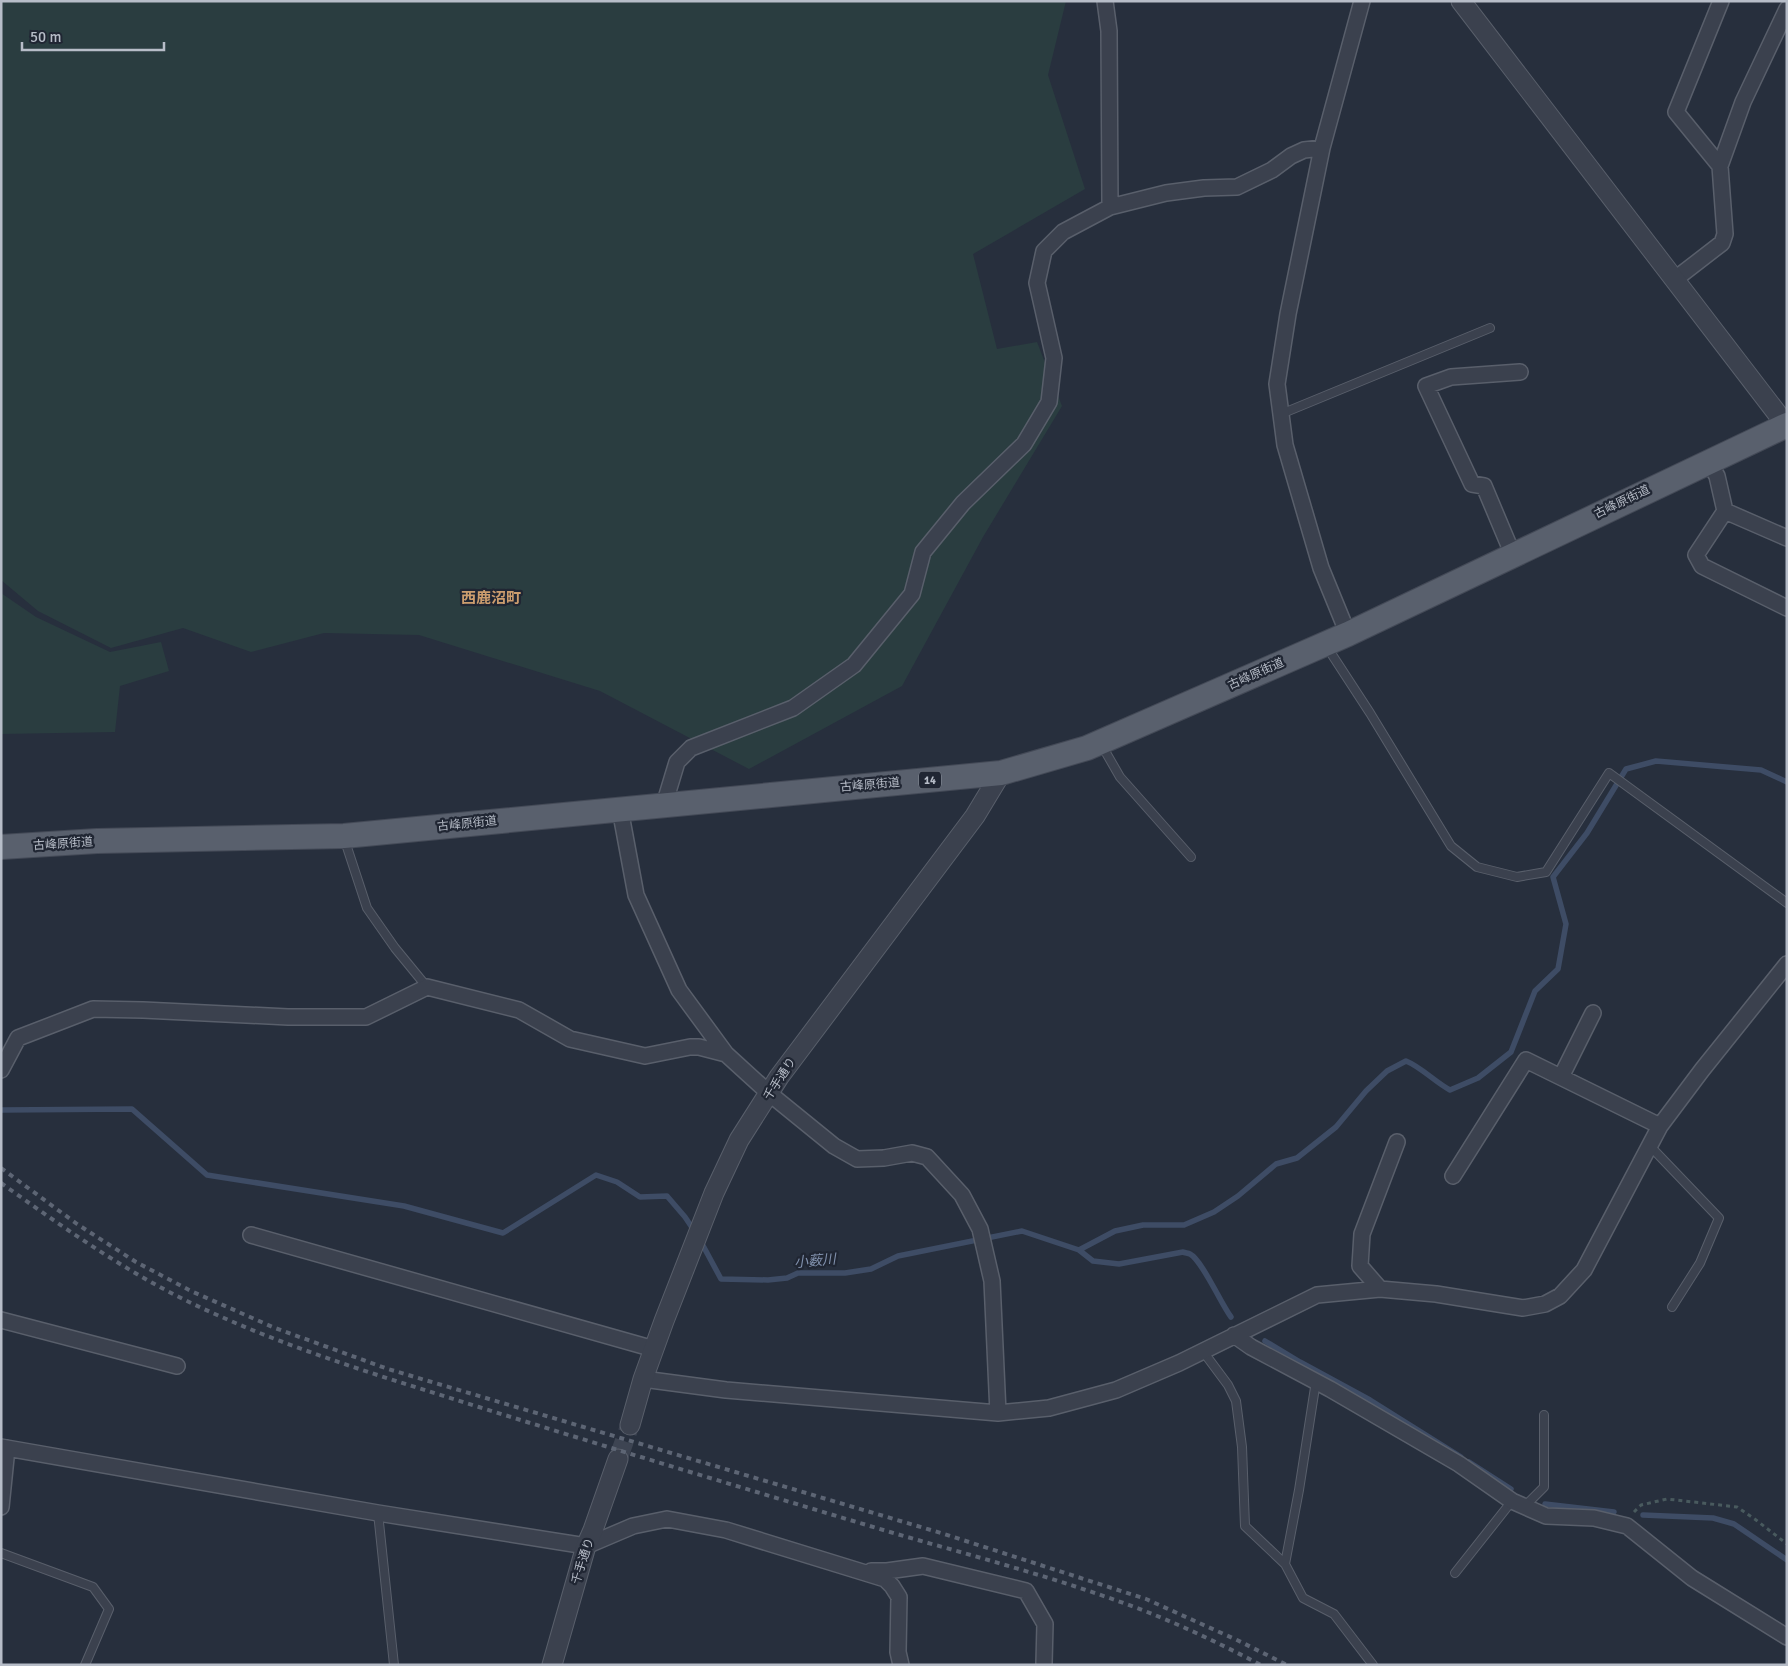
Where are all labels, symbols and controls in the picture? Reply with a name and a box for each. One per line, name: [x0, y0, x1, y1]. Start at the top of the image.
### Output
scale bar: [22, 20, 165, 52]
text: 50 m: [30, 28, 61, 46]
street label: 古峰原街道: [1592, 482, 1652, 522]
district label: 西鹿沼町: [461, 589, 521, 607]
street label: 古峰原街道: [1226, 655, 1286, 693]
road number: 14: [919, 772, 941, 788]
street label: 古峰原街道: [839, 775, 901, 795]
street label: 古峰原街道: [436, 813, 498, 835]
street label: 古峰原街道: [33, 834, 93, 854]
street label: 千手通り: [761, 1055, 799, 1103]
water label: 小薮川: [793, 1251, 839, 1271]
street label: 千手通り: [568, 1536, 598, 1586]

